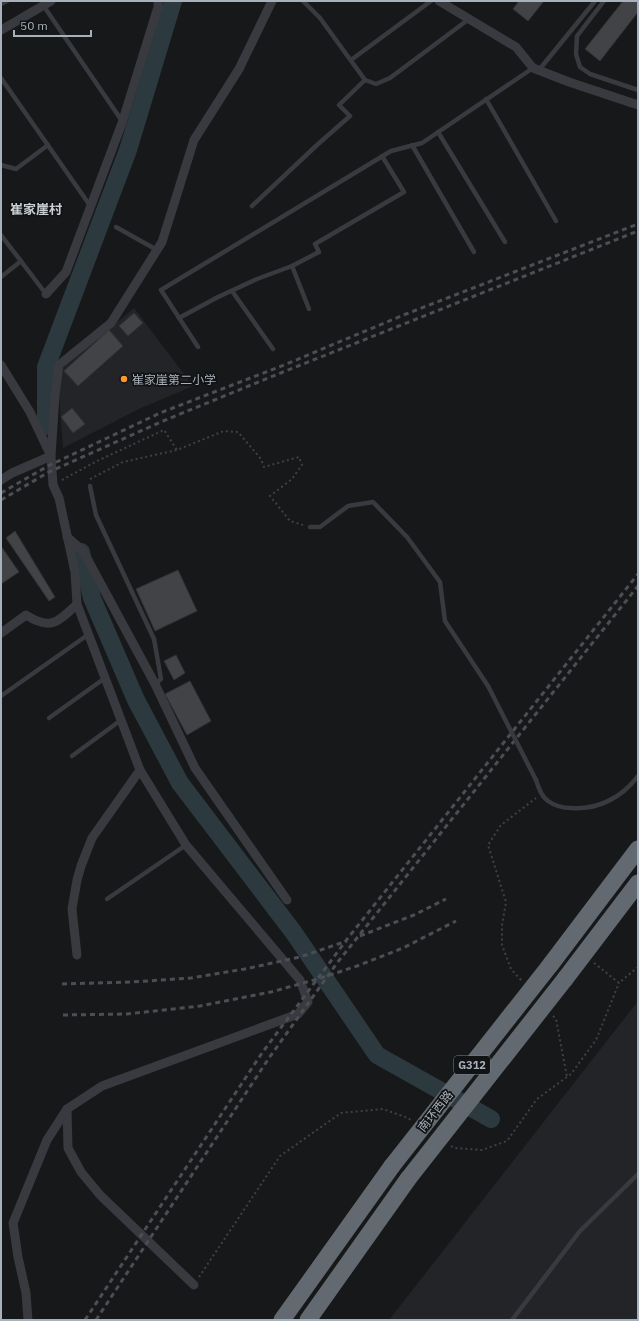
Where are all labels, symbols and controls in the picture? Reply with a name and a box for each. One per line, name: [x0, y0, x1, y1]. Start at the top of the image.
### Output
scale bar: [14, 12, 91, 38]
text: 50 m: [20, 18, 48, 33]
district label: 崔家崖村: [10, 201, 62, 218]
place label: 崔家崖第二小学: [132, 372, 216, 387]
marker: 崔家崖第二小学: [119, 374, 129, 384]
road number: G312: [454, 1056, 490, 1074]
street label: 南环西路: [414, 1087, 456, 1135]

